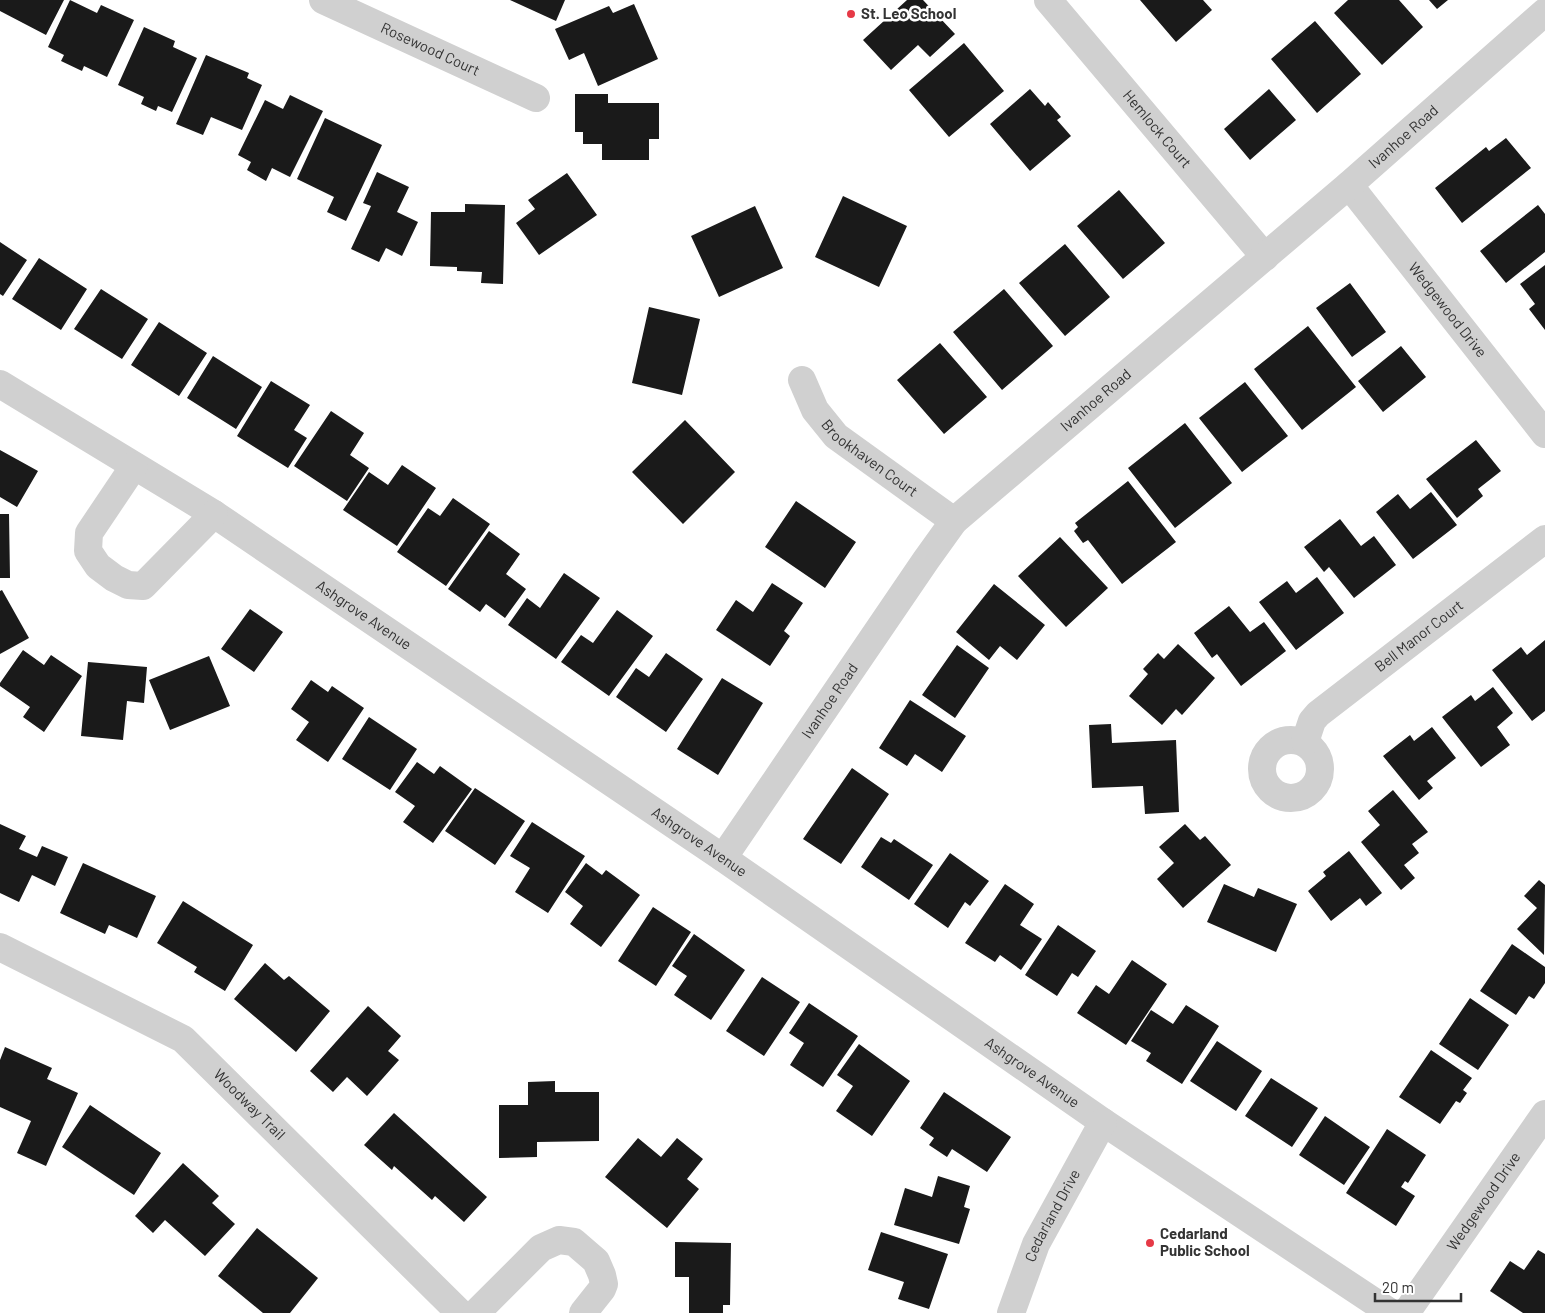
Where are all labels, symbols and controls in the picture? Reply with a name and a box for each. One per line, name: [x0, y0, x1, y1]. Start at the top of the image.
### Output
place label: St. Leo School: [861, 4, 956, 22]
marker: St. Leo School: [845, 8, 857, 20]
street label: Rosewood Court: [378, 18, 483, 79]
street label: Hemlock Court: [1120, 86, 1196, 171]
street label: Ivanhoe Road: [1364, 101, 1442, 172]
street label: Wedgewood Drive: [1405, 258, 1491, 360]
street label: Ivanhoe Road: [1056, 364, 1134, 434]
street label: Brookhaven Court: [818, 415, 922, 500]
street label: Ashgrove Avenue: [313, 576, 415, 653]
street label: Bell Manor Court: [1371, 596, 1466, 675]
street label: Ivanhoe Road: [797, 659, 861, 741]
street label: Ashgrove Avenue: [649, 802, 751, 880]
street label: Ashgrove Avenue: [982, 1033, 1083, 1111]
street label: Woodway Trail: [210, 1065, 289, 1143]
street label: Wedgewood Drive: [1442, 1148, 1524, 1254]
street label: Cedarland Drive: [1020, 1166, 1083, 1264]
place label: Cedarland Public School: [1160, 1224, 1250, 1259]
marker: Cedarland Public School: [1144, 1237, 1156, 1249]
scale bar: [1375, 1270, 1461, 1302]
text: 20 m: [1382, 1278, 1414, 1296]

